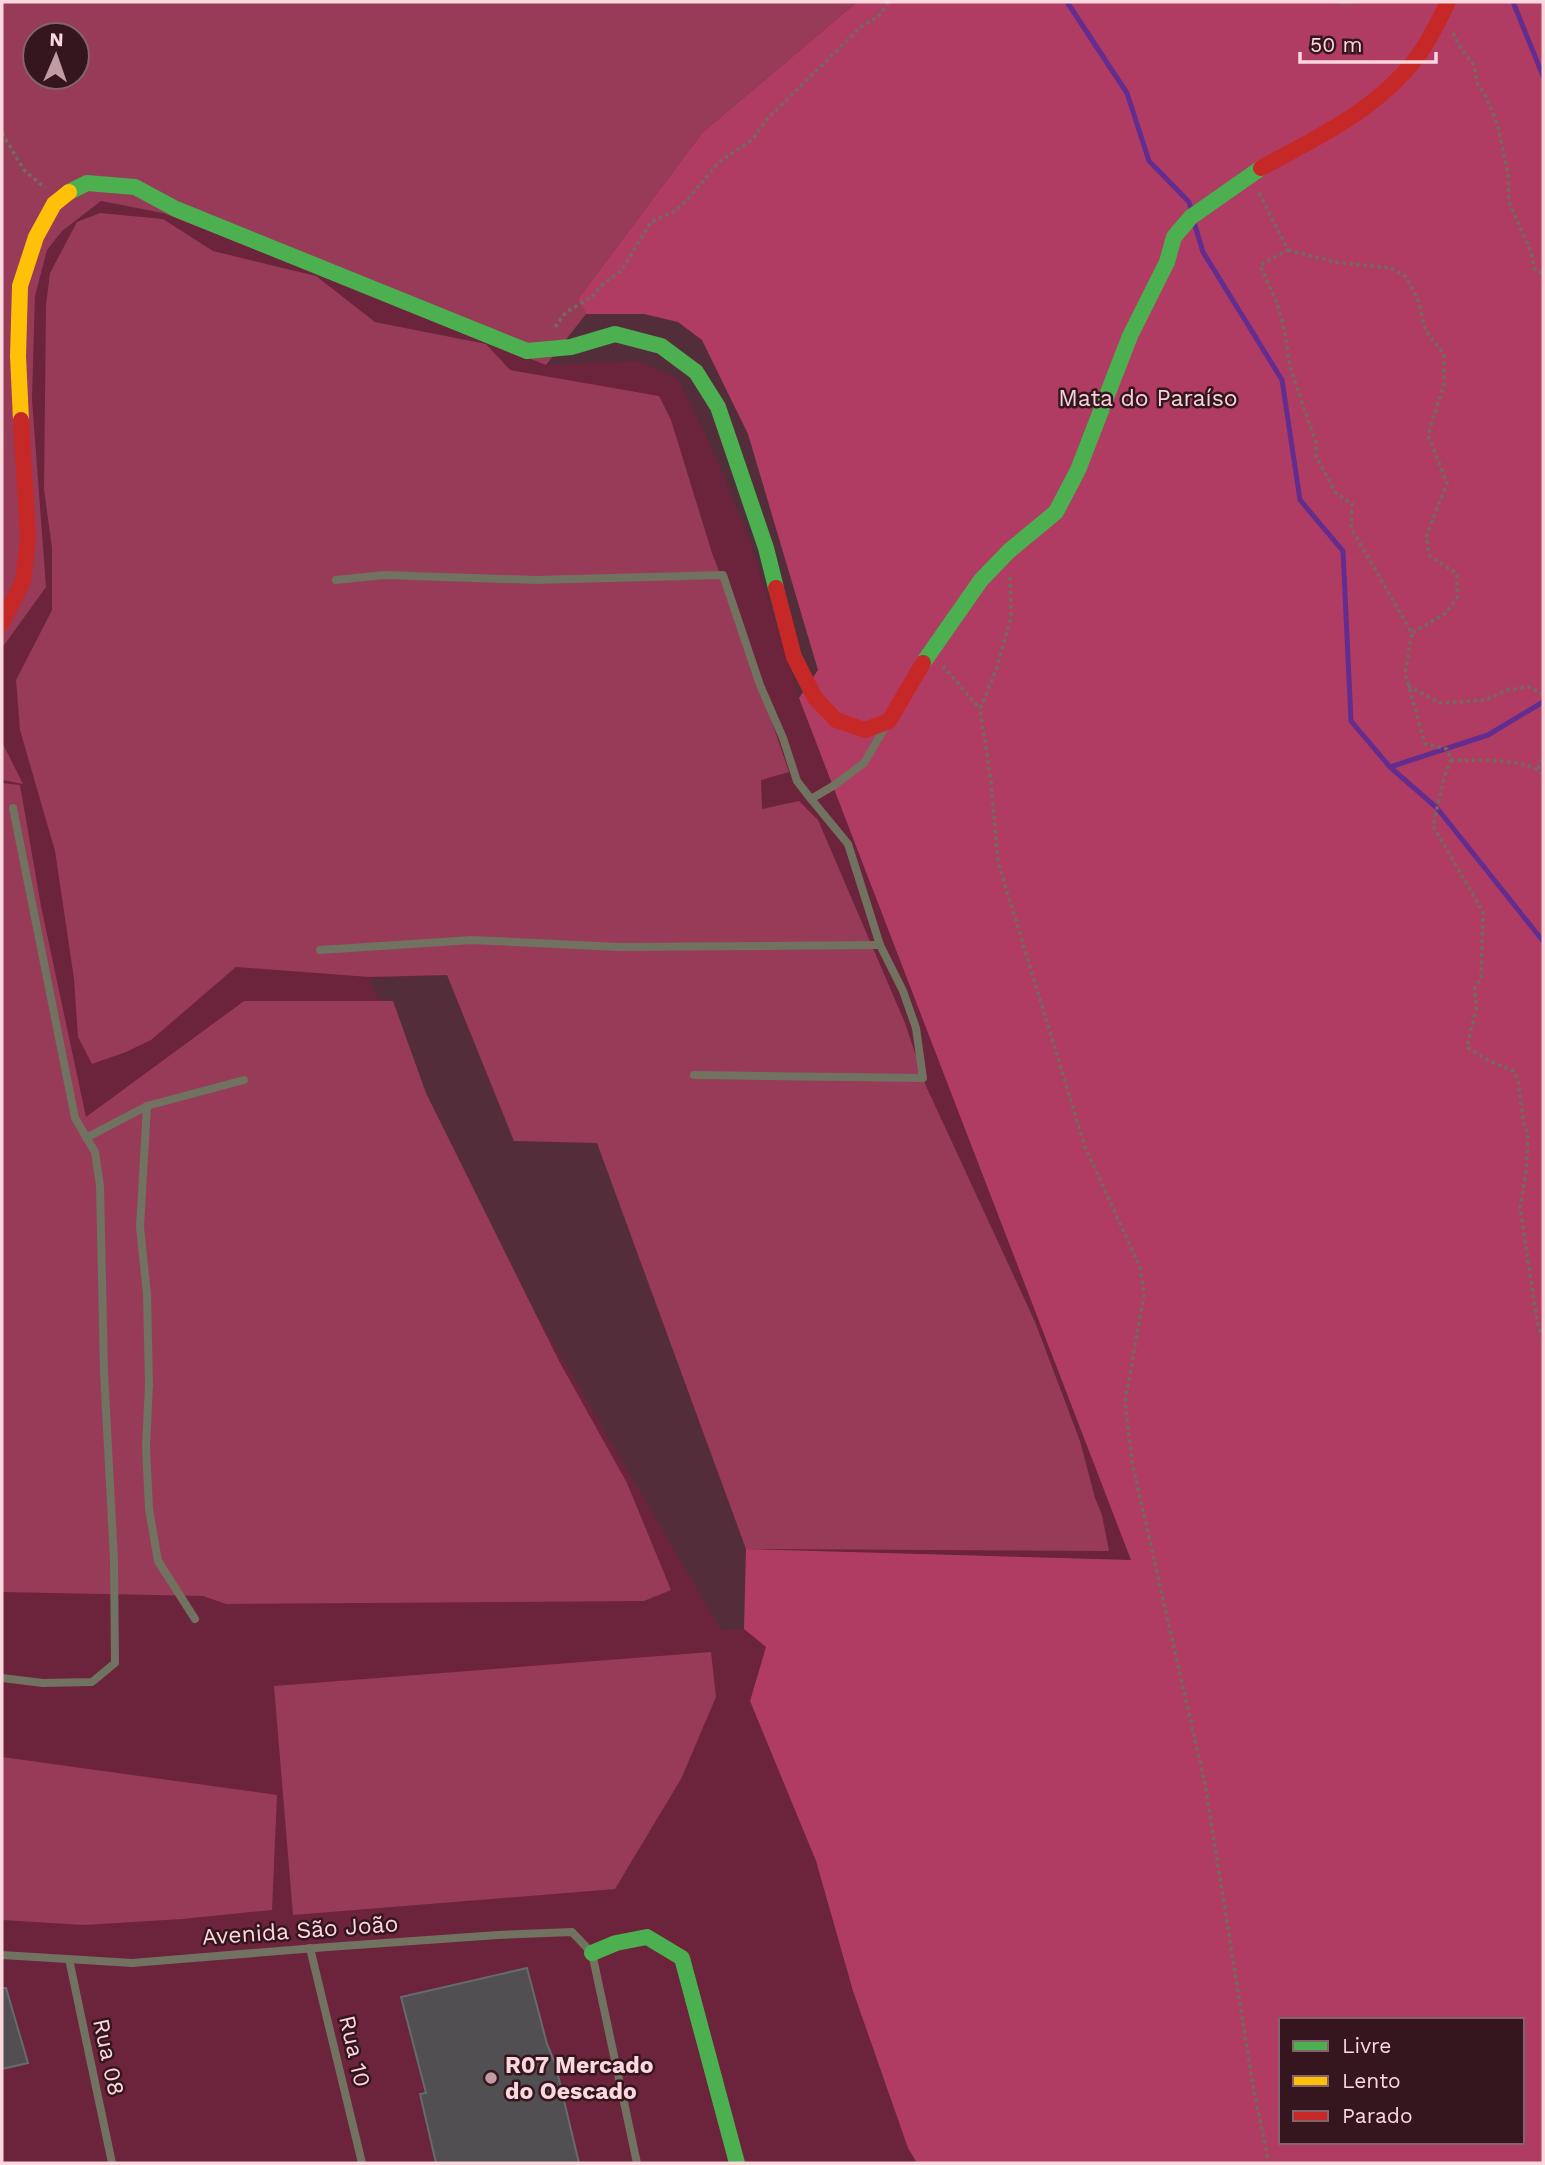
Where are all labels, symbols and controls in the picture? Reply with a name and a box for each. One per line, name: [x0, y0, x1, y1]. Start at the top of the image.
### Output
north arrow: [21, 21, 91, 91]
scale bar: [1300, 21, 1436, 65]
text: N: [49, 28, 64, 51]
text: 50 m: [1310, 32, 1362, 57]
park label: Mata do Paraíso: [1058, 385, 1238, 412]
street label: Avenida São João: [201, 1910, 399, 1951]
street label: Rua 10: [333, 2013, 376, 2089]
street label: Rua 08: [87, 2016, 130, 2098]
legend: [1279, 2018, 1524, 2144]
text: Livre: [1342, 2033, 1391, 2058]
place label: R07 Mercado do Oescado: [505, 2052, 653, 2105]
text: Lento: [1342, 2068, 1401, 2093]
marker: R07 Mercado do Oescado: [483, 2070, 499, 2086]
text: Parado: [1342, 2103, 1413, 2128]

